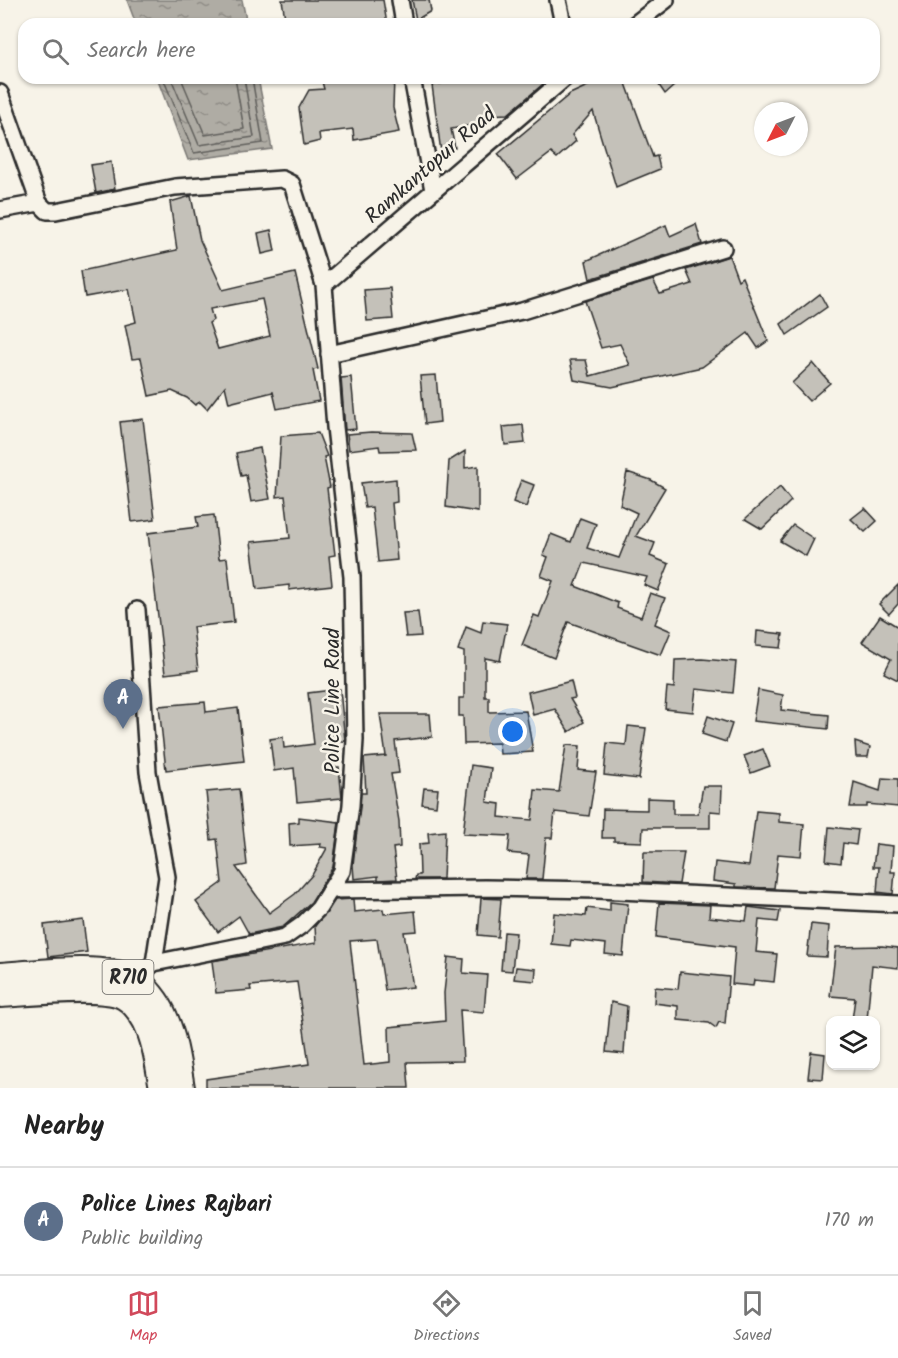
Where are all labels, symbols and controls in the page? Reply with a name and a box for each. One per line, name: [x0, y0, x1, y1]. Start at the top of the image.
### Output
search box: [18, 18, 880, 84]
text: Search here: [87, 34, 195, 69]
icon: search: [39, 35, 72, 68]
street label: Ramkantopur Road: [358, 99, 504, 233]
north arrow: [754, 102, 808, 156]
street label: Police Line Road: [317, 628, 350, 774]
pin: A: [104, 680, 142, 729]
your location: [498, 717, 527, 746]
road number: R710: [102, 960, 154, 994]
map controls: [826, 1016, 880, 1070]
button: layers: [826, 1016, 880, 1070]
text: Nearby: [24, 1106, 104, 1148]
text: Police Lines Rajbari: [81, 1188, 272, 1223]
text: A: [37, 1205, 50, 1237]
text: 170 m: [825, 1205, 874, 1237]
text: Public building: [81, 1223, 203, 1255]
tab: Map: [127, 1287, 160, 1348]
tab: Directions: [413, 1287, 480, 1348]
tab: Saved: [733, 1287, 771, 1348]

